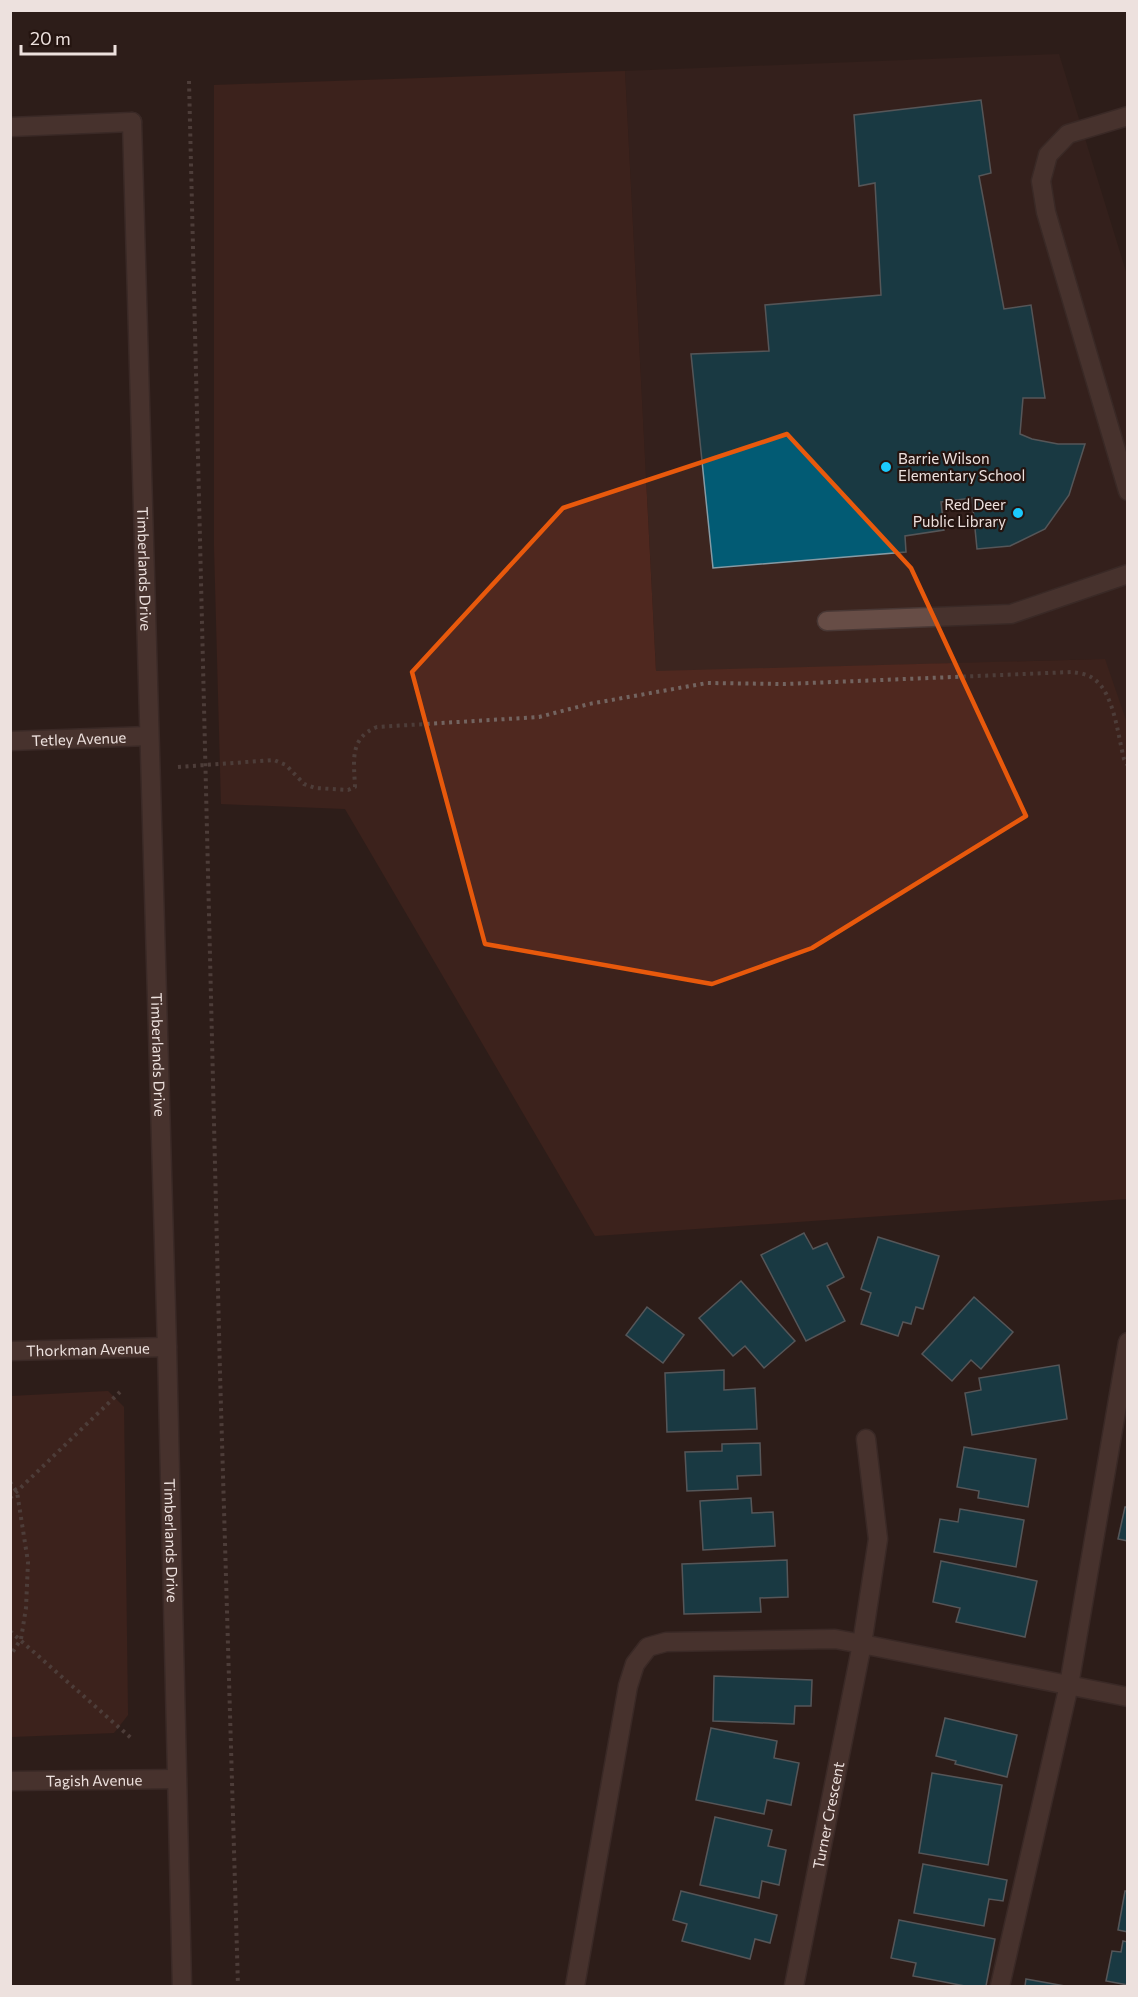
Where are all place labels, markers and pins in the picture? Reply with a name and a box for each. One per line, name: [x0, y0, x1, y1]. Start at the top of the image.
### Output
place label: Barrie Wilson Elementary School: [898, 449, 1025, 484]
marker: Barrie Wilson Elementary School: [879, 460, 893, 474]
place label: Red Deer Public Library: [913, 495, 1006, 530]
marker: Red Deer Public Library: [1011, 506, 1025, 520]

